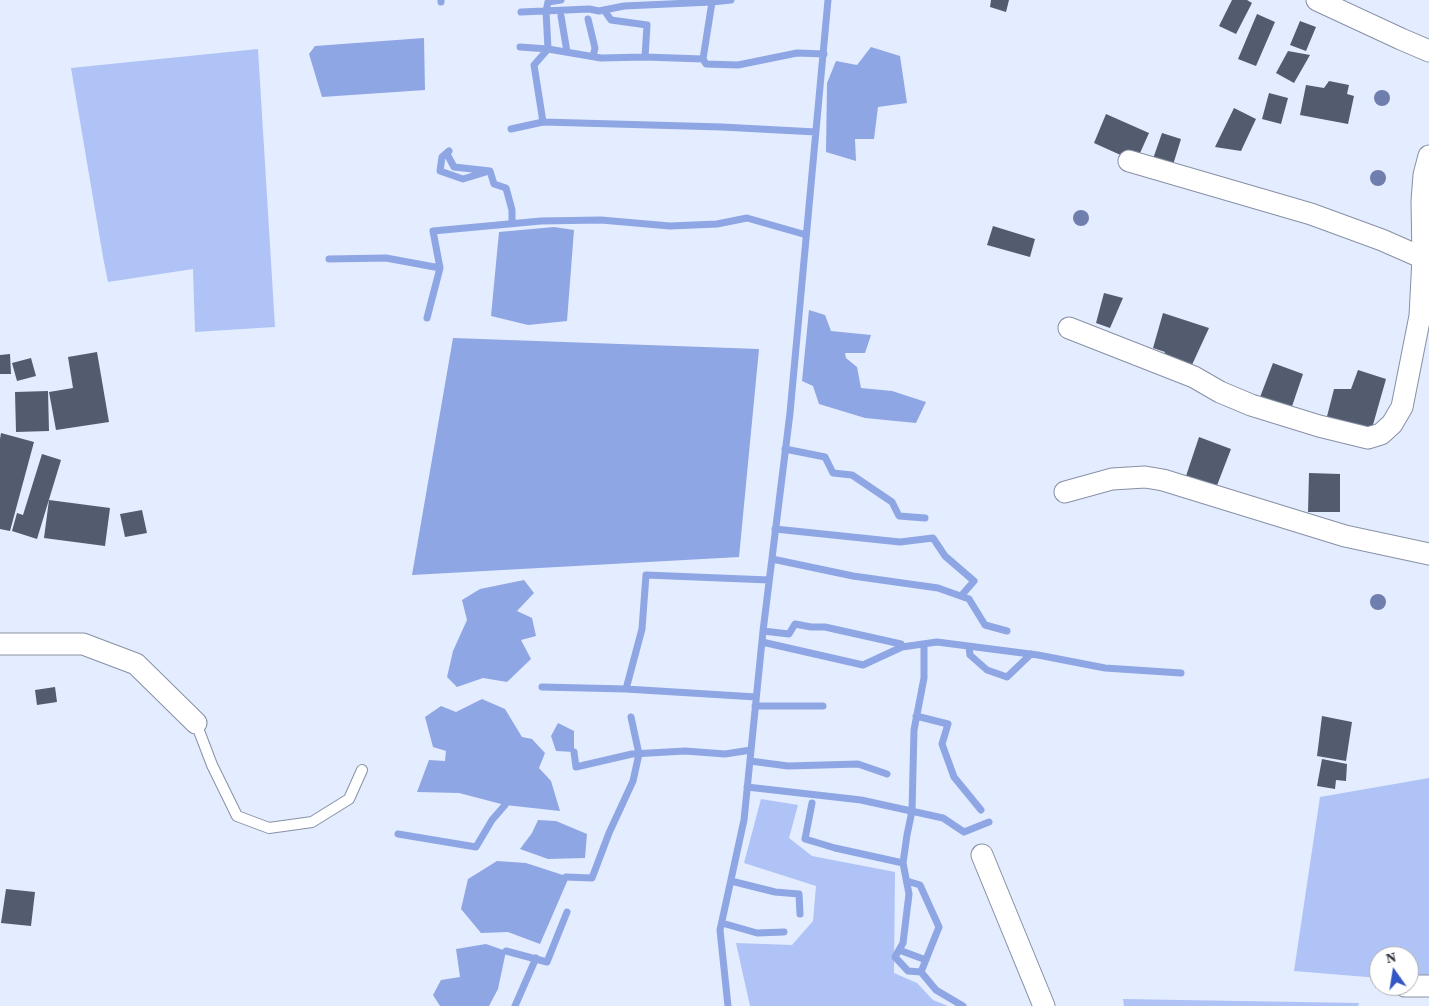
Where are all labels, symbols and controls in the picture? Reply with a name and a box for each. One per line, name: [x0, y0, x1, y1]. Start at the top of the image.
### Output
north arrow: [1369, 946, 1419, 996]
text: N: [1384, 946, 1398, 968]

